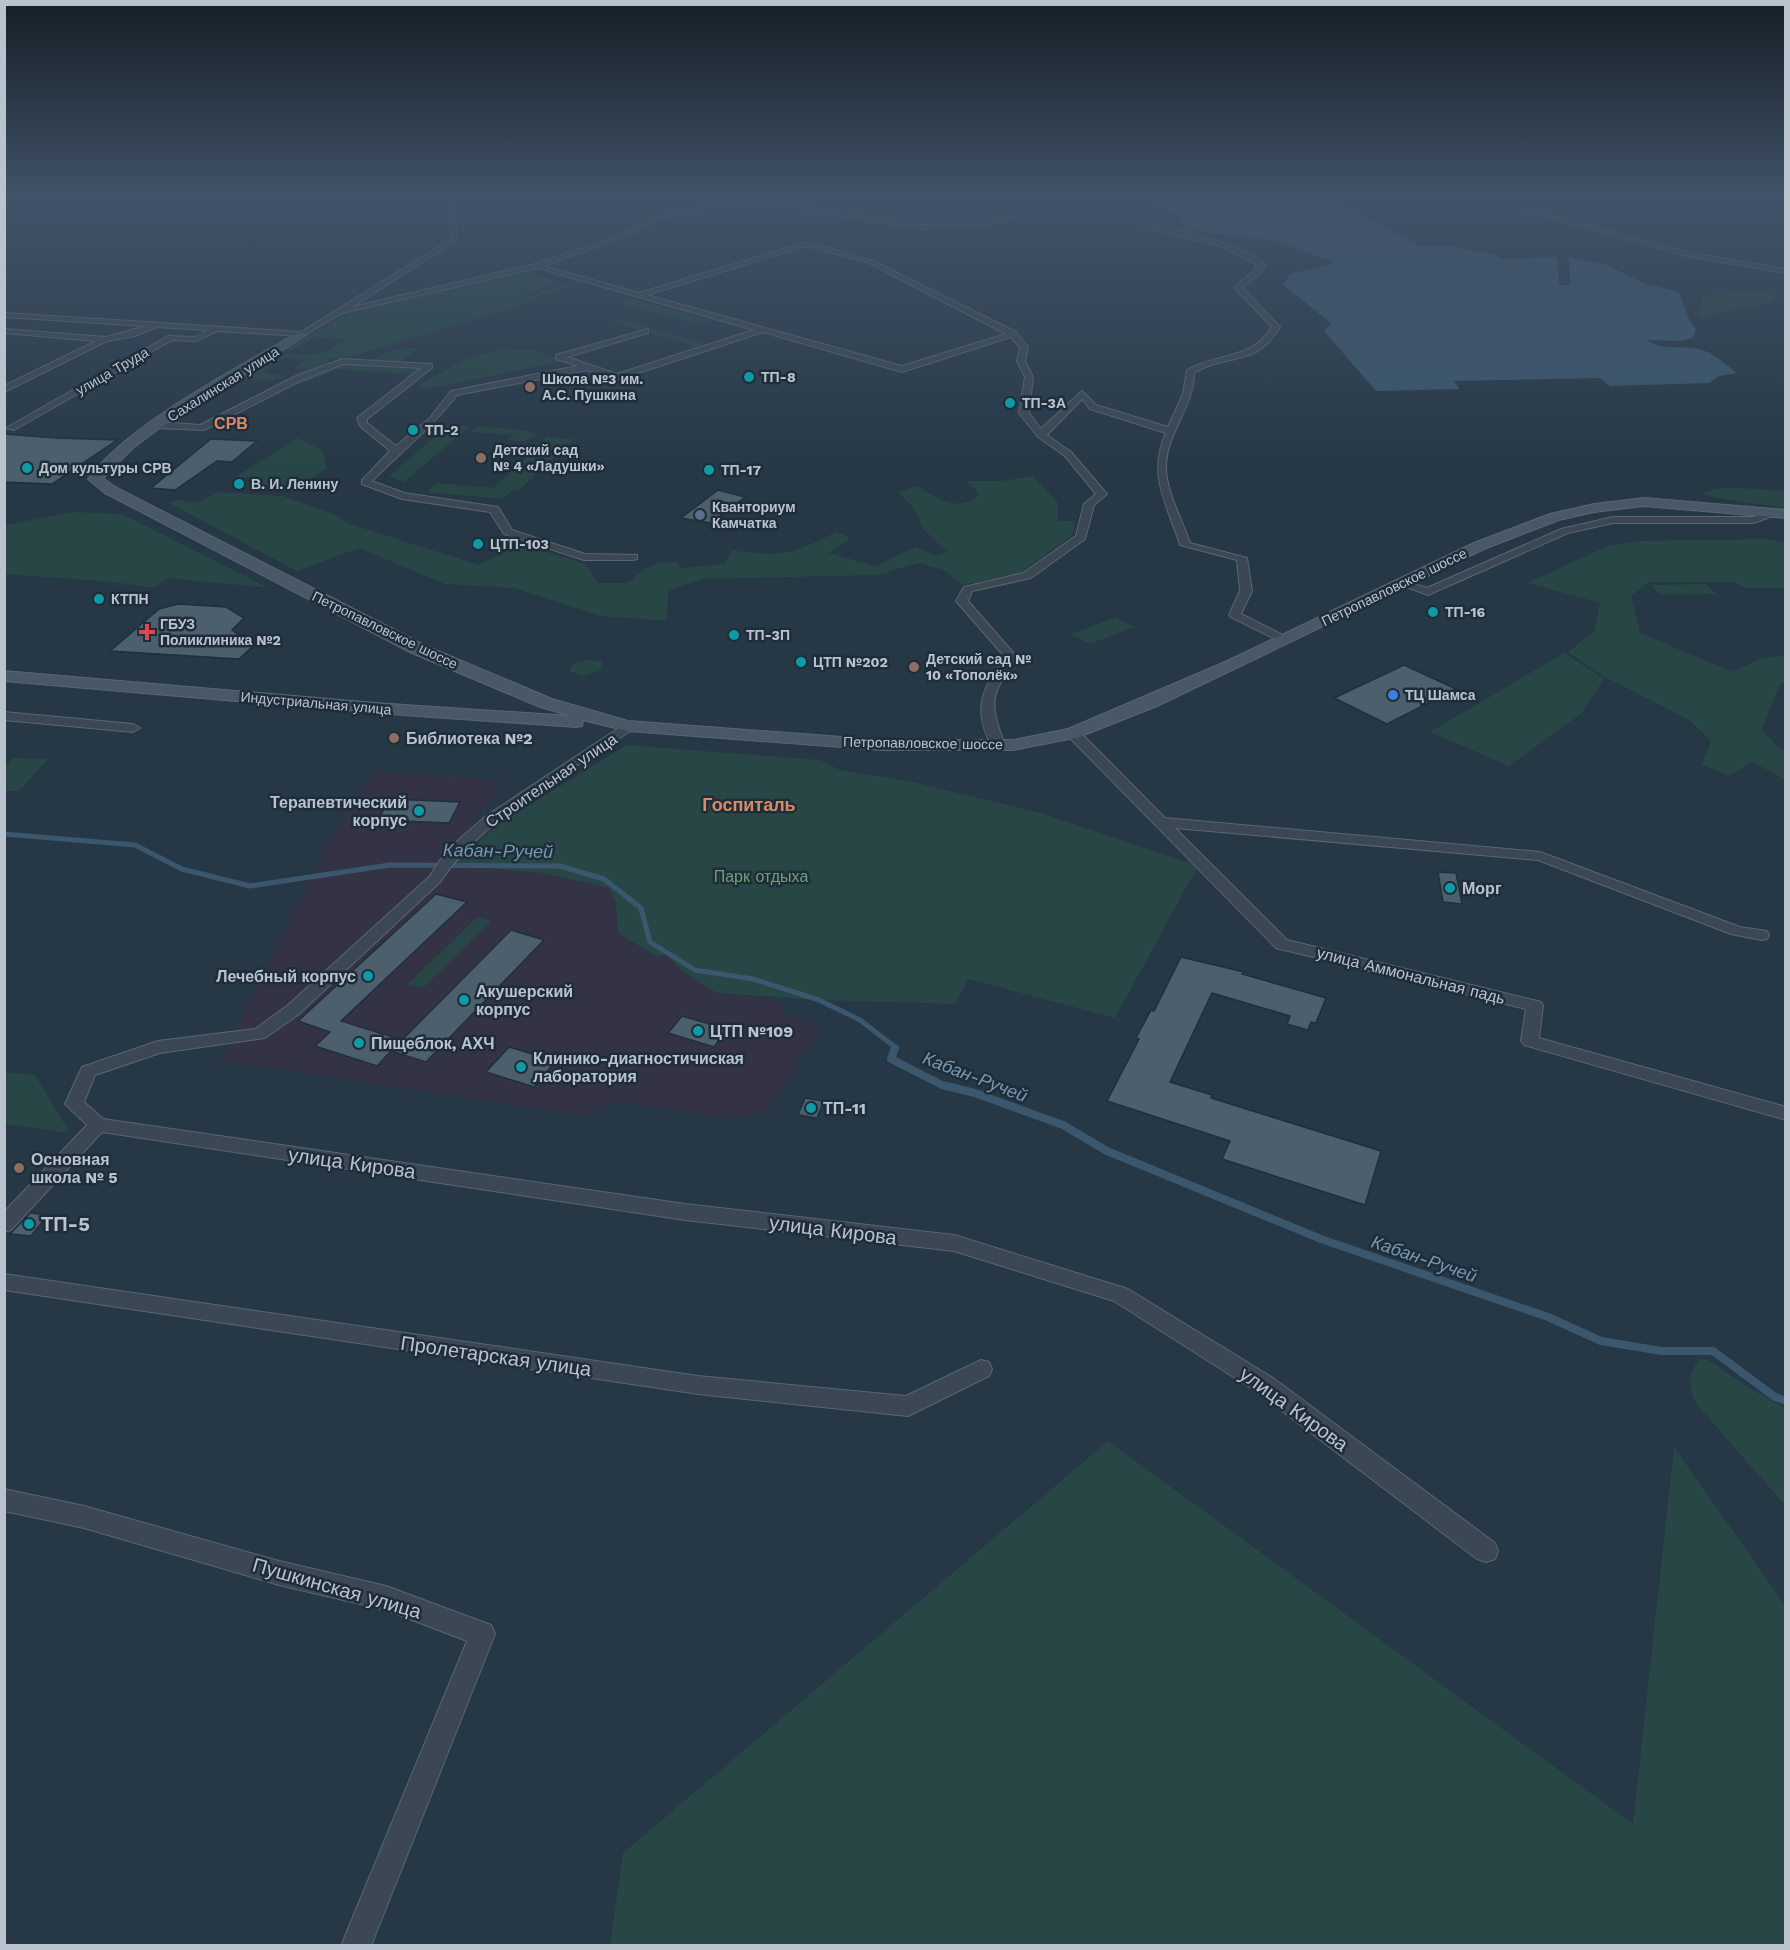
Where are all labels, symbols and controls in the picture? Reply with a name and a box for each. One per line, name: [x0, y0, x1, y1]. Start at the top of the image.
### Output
street label: Сахалинская улица: [164, 343, 282, 425]
street label: улица Труда: [73, 344, 151, 398]
place label: ТП-8: [761, 369, 796, 385]
marker: ТП-8: [742, 370, 756, 384]
place label: Школа №3 им. А.С. Пушкина: [542, 371, 643, 403]
marker: Школа №3 им. А.С. Пушкина: [523, 380, 537, 394]
place label: ТП-3А: [1022, 395, 1066, 411]
marker: ТП-3А: [1003, 396, 1017, 410]
district label: СРВ: [214, 414, 248, 433]
place label: ТП-2: [425, 422, 459, 438]
marker: ТП-2: [406, 423, 420, 437]
place label: Детский сад № 4 «Ладушки»: [493, 442, 605, 474]
marker: Детский сад № 4 «Ладушки»: [474, 451, 488, 465]
place label: Дом культуры СРВ: [39, 460, 172, 476]
marker: Дом культуры СРВ: [20, 461, 34, 475]
place label: ТП-17: [721, 462, 761, 478]
marker: ТП-17: [702, 463, 716, 477]
place label: В. И. Ленину: [251, 476, 338, 492]
marker: В. И. Ленину: [232, 477, 246, 491]
place label: Кванториум Камчатка: [712, 499, 796, 531]
marker: Кванториум Камчатка: [693, 508, 707, 522]
place label: ЦТП-103: [490, 536, 549, 552]
marker: ЦТП-103: [471, 537, 485, 551]
street label: Петропавловское шоссе: [1319, 545, 1469, 629]
street label: Петропавловское шоссе: [310, 588, 460, 672]
place label: КТПН: [111, 591, 149, 607]
marker: КТПН: [92, 592, 106, 606]
place label: ТП-16: [1445, 604, 1485, 620]
marker: ТП-16: [1426, 605, 1440, 619]
place label: ГБУЗ Поликлиника №2: [160, 616, 281, 648]
marker: ГБУЗ Поликлиника №2: [138, 623, 156, 641]
place label: ТП-3П: [746, 627, 790, 643]
marker: ТП-3П: [727, 628, 741, 642]
place label: Детский сад № 10 «Тополёк»: [926, 651, 1031, 683]
place label: ЦТП №202: [813, 654, 888, 670]
marker: ЦТП №202: [794, 655, 808, 669]
marker: Детский сад № 10 «Тополёк»: [907, 660, 921, 674]
place label: ТЦ Шамса: [1405, 687, 1476, 703]
street label: Индустриальная улица: [240, 688, 392, 718]
marker: ТЦ Шамса: [1386, 688, 1400, 702]
place label: Библиотека №2: [406, 729, 533, 748]
street label: Строительная улица: [482, 729, 621, 832]
marker: Библиотека №2: [387, 731, 401, 745]
street label: Петропавловское шоссе: [843, 734, 1003, 752]
place label: Терапевтический корпус: [270, 793, 407, 830]
district label: Госпиталь: [702, 794, 796, 815]
marker: Терапевтический корпус: [412, 804, 426, 818]
water label: Кабан-Ручей: [443, 839, 553, 862]
park label: Парк отдыха: [714, 867, 808, 886]
place label: Морг: [1462, 879, 1502, 898]
marker: Морг: [1443, 881, 1457, 895]
street label: улица Аммональная падь: [1315, 943, 1507, 1008]
place label: Лечебный корпус: [216, 967, 356, 986]
marker: Лечебный корпус: [361, 969, 375, 983]
place label: Акушерский корпус: [476, 982, 573, 1019]
marker: Акушерский корпус: [457, 993, 471, 1007]
place label: ЦТП №109: [710, 1022, 793, 1041]
marker: ЦТП №109: [691, 1024, 705, 1038]
place label: Пищеблок, АХЧ: [371, 1034, 494, 1053]
marker: Пищеблок, АХЧ: [352, 1036, 366, 1050]
water label: Кабан-Ручей: [920, 1047, 1030, 1106]
place label: Клинико-диагностичиская лаборатория: [533, 1049, 744, 1086]
marker: Клинико-диагностичиская лаборатория: [514, 1060, 528, 1074]
place label: ТП-11: [823, 1099, 866, 1118]
marker: ТП-11: [804, 1101, 818, 1115]
street label: улица Кирова: [287, 1142, 418, 1184]
place label: Основная школа № 5: [31, 1150, 118, 1187]
marker: Основная школа № 5: [12, 1161, 26, 1175]
street label: улица Кирова: [768, 1210, 899, 1250]
place label: ТП-5: [41, 1212, 90, 1236]
marker: ТП-5: [22, 1217, 36, 1231]
water label: Кабан-Ручей: [1369, 1231, 1480, 1286]
street label: Пролетарская улица: [399, 1331, 594, 1381]
street label: улица Кирова: [1235, 1362, 1354, 1457]
street label: Пушкинская улица: [250, 1552, 425, 1624]

